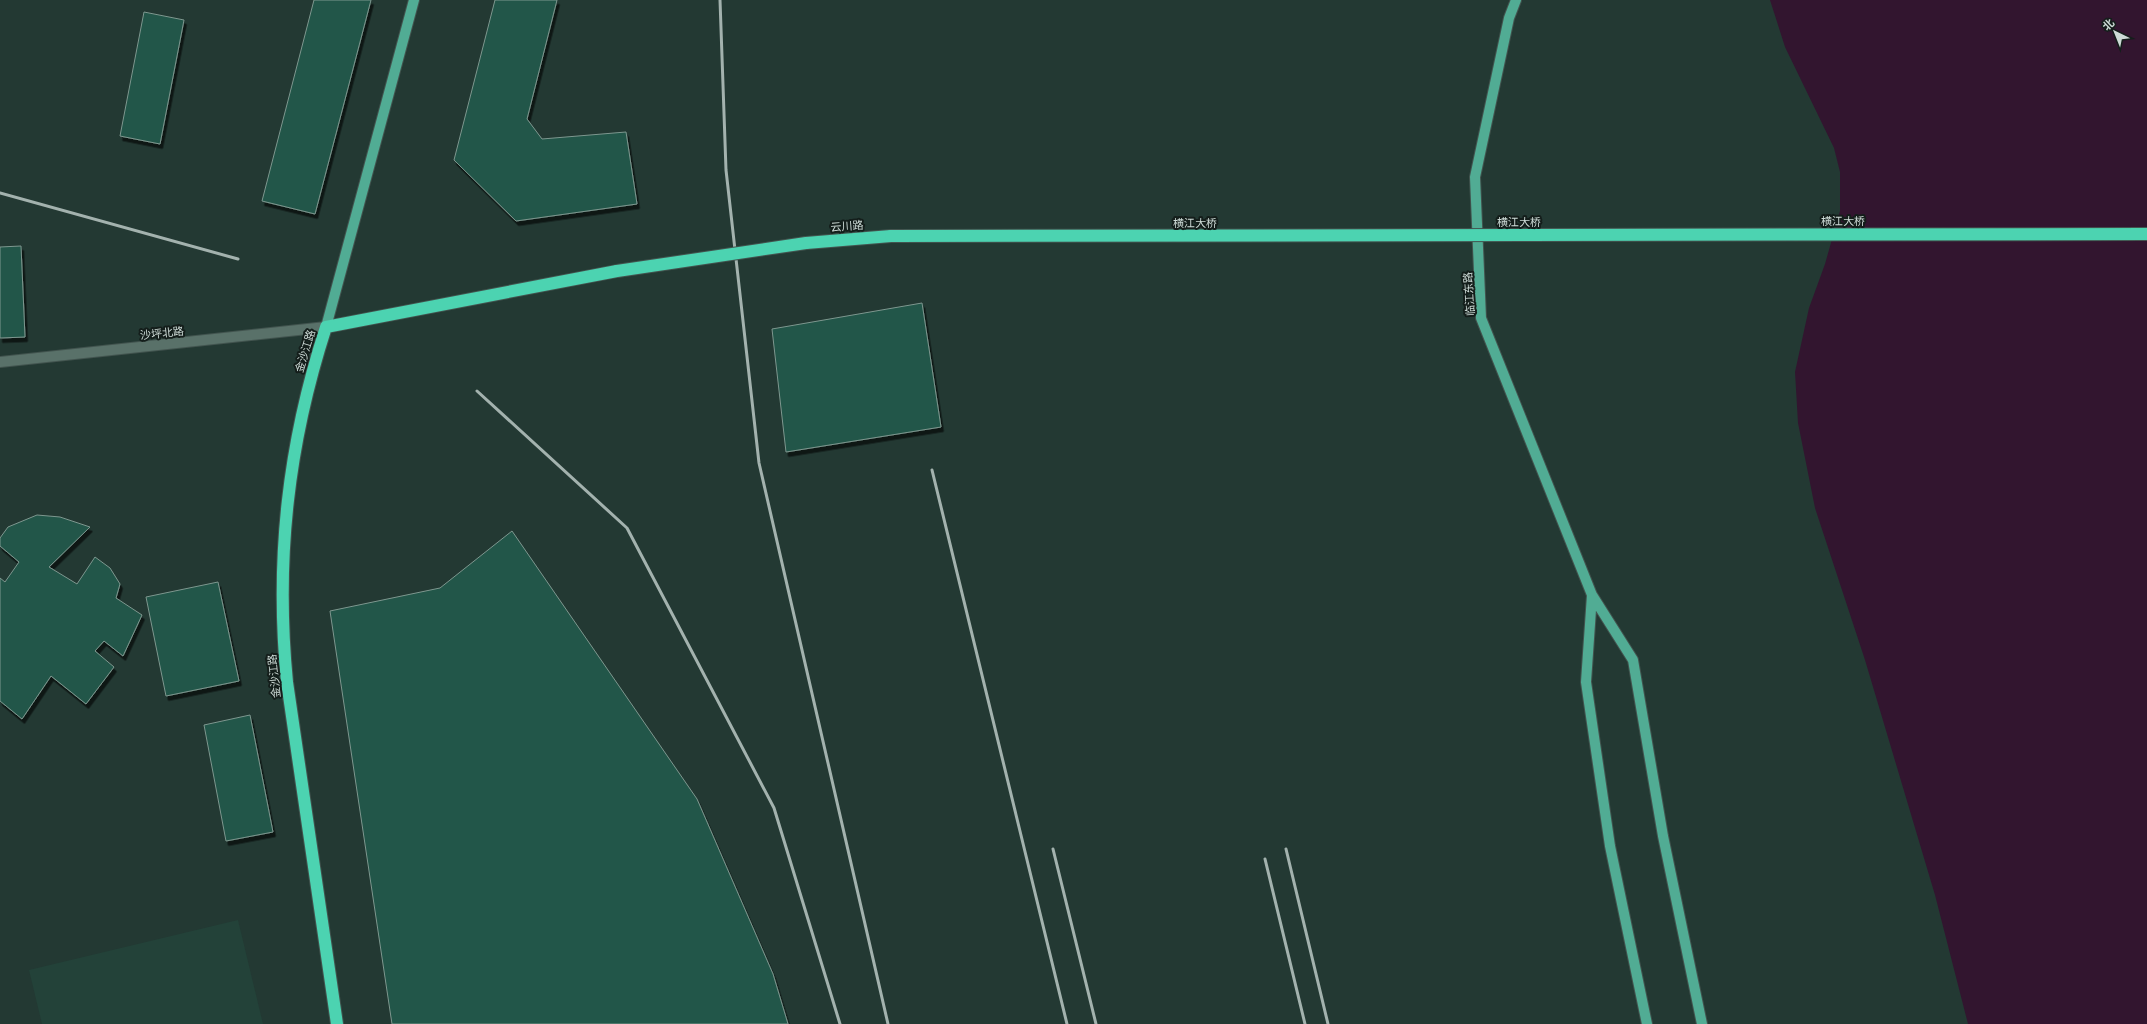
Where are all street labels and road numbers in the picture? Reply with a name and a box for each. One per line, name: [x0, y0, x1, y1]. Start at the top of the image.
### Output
street label: 横江大桥: [1821, 215, 1865, 227]
street label: 横江大桥: [1497, 216, 1541, 228]
street label: 横江大桥: [1173, 217, 1217, 229]
street label: 云川路: [830, 219, 864, 233]
street label: 临江东路: [1461, 272, 1477, 316]
street label: 沙坪北路: [139, 325, 185, 341]
street label: 金沙江路: [293, 328, 317, 374]
street label: 金沙江路: [266, 653, 282, 699]

